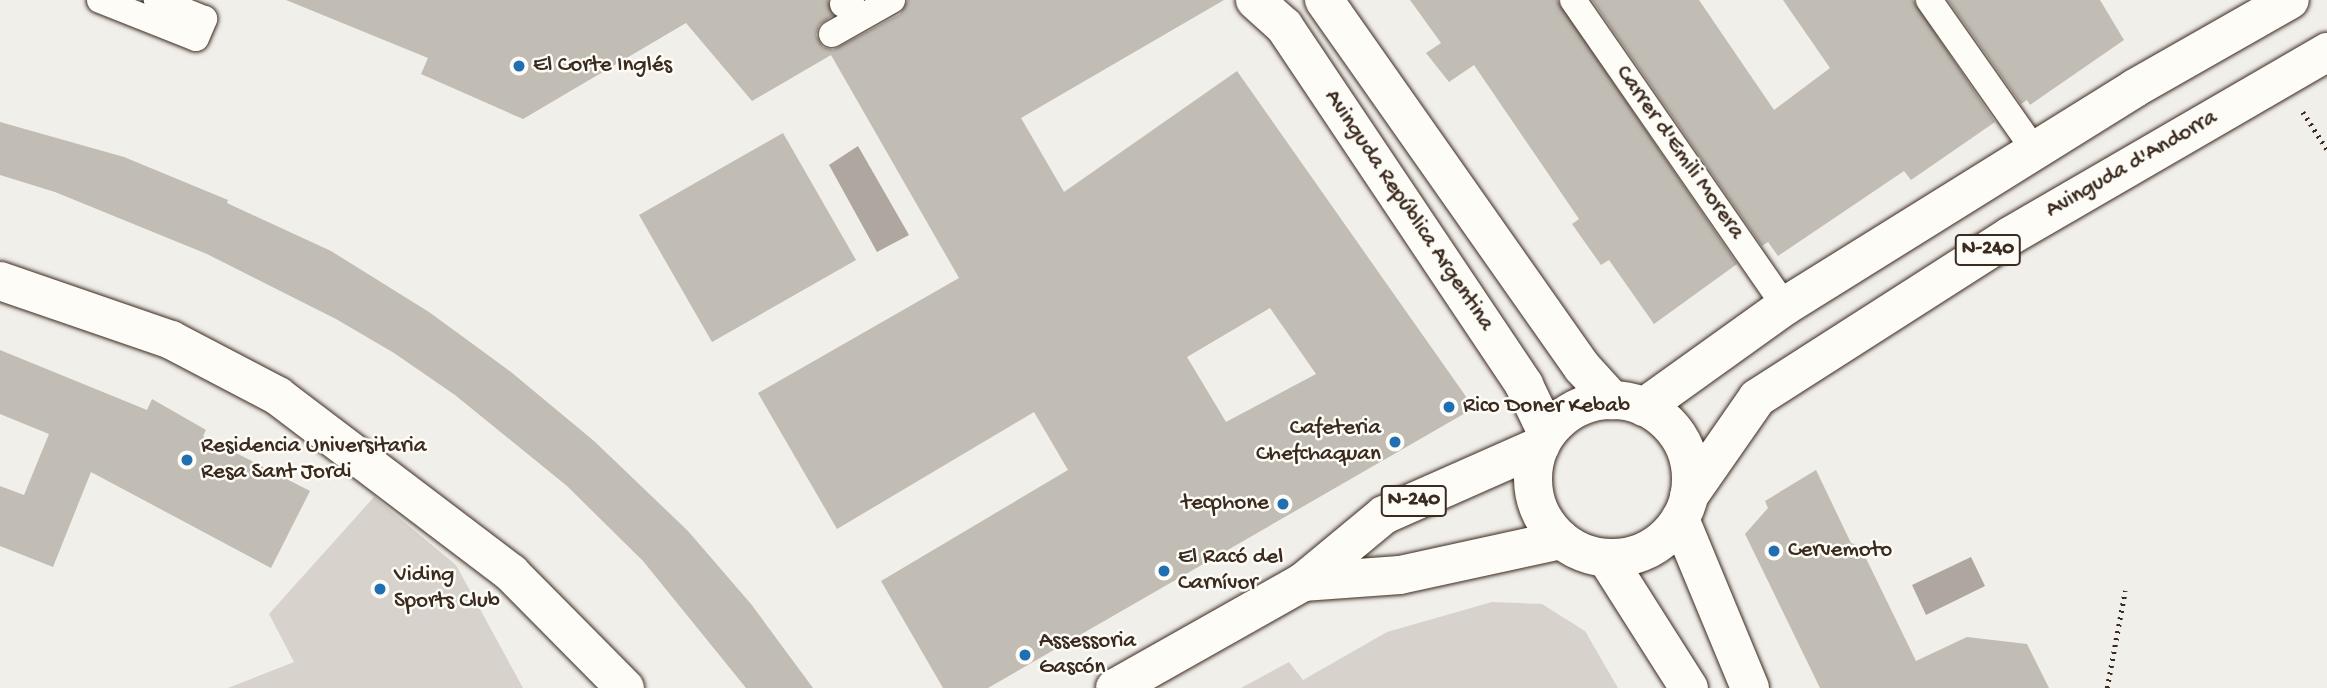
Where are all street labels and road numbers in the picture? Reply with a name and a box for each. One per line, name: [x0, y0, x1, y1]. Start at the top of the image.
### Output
street label: Carrer d'Emili Morera: [1609, 61, 1749, 245]
street label: Avinguda República Argentina: [1317, 85, 1499, 337]
street label: Avinguda d'Andorra: [2041, 105, 2223, 225]
road number: N-240: [1955, 232, 2021, 268]
road number: N-240: [1381, 484, 1447, 518]

